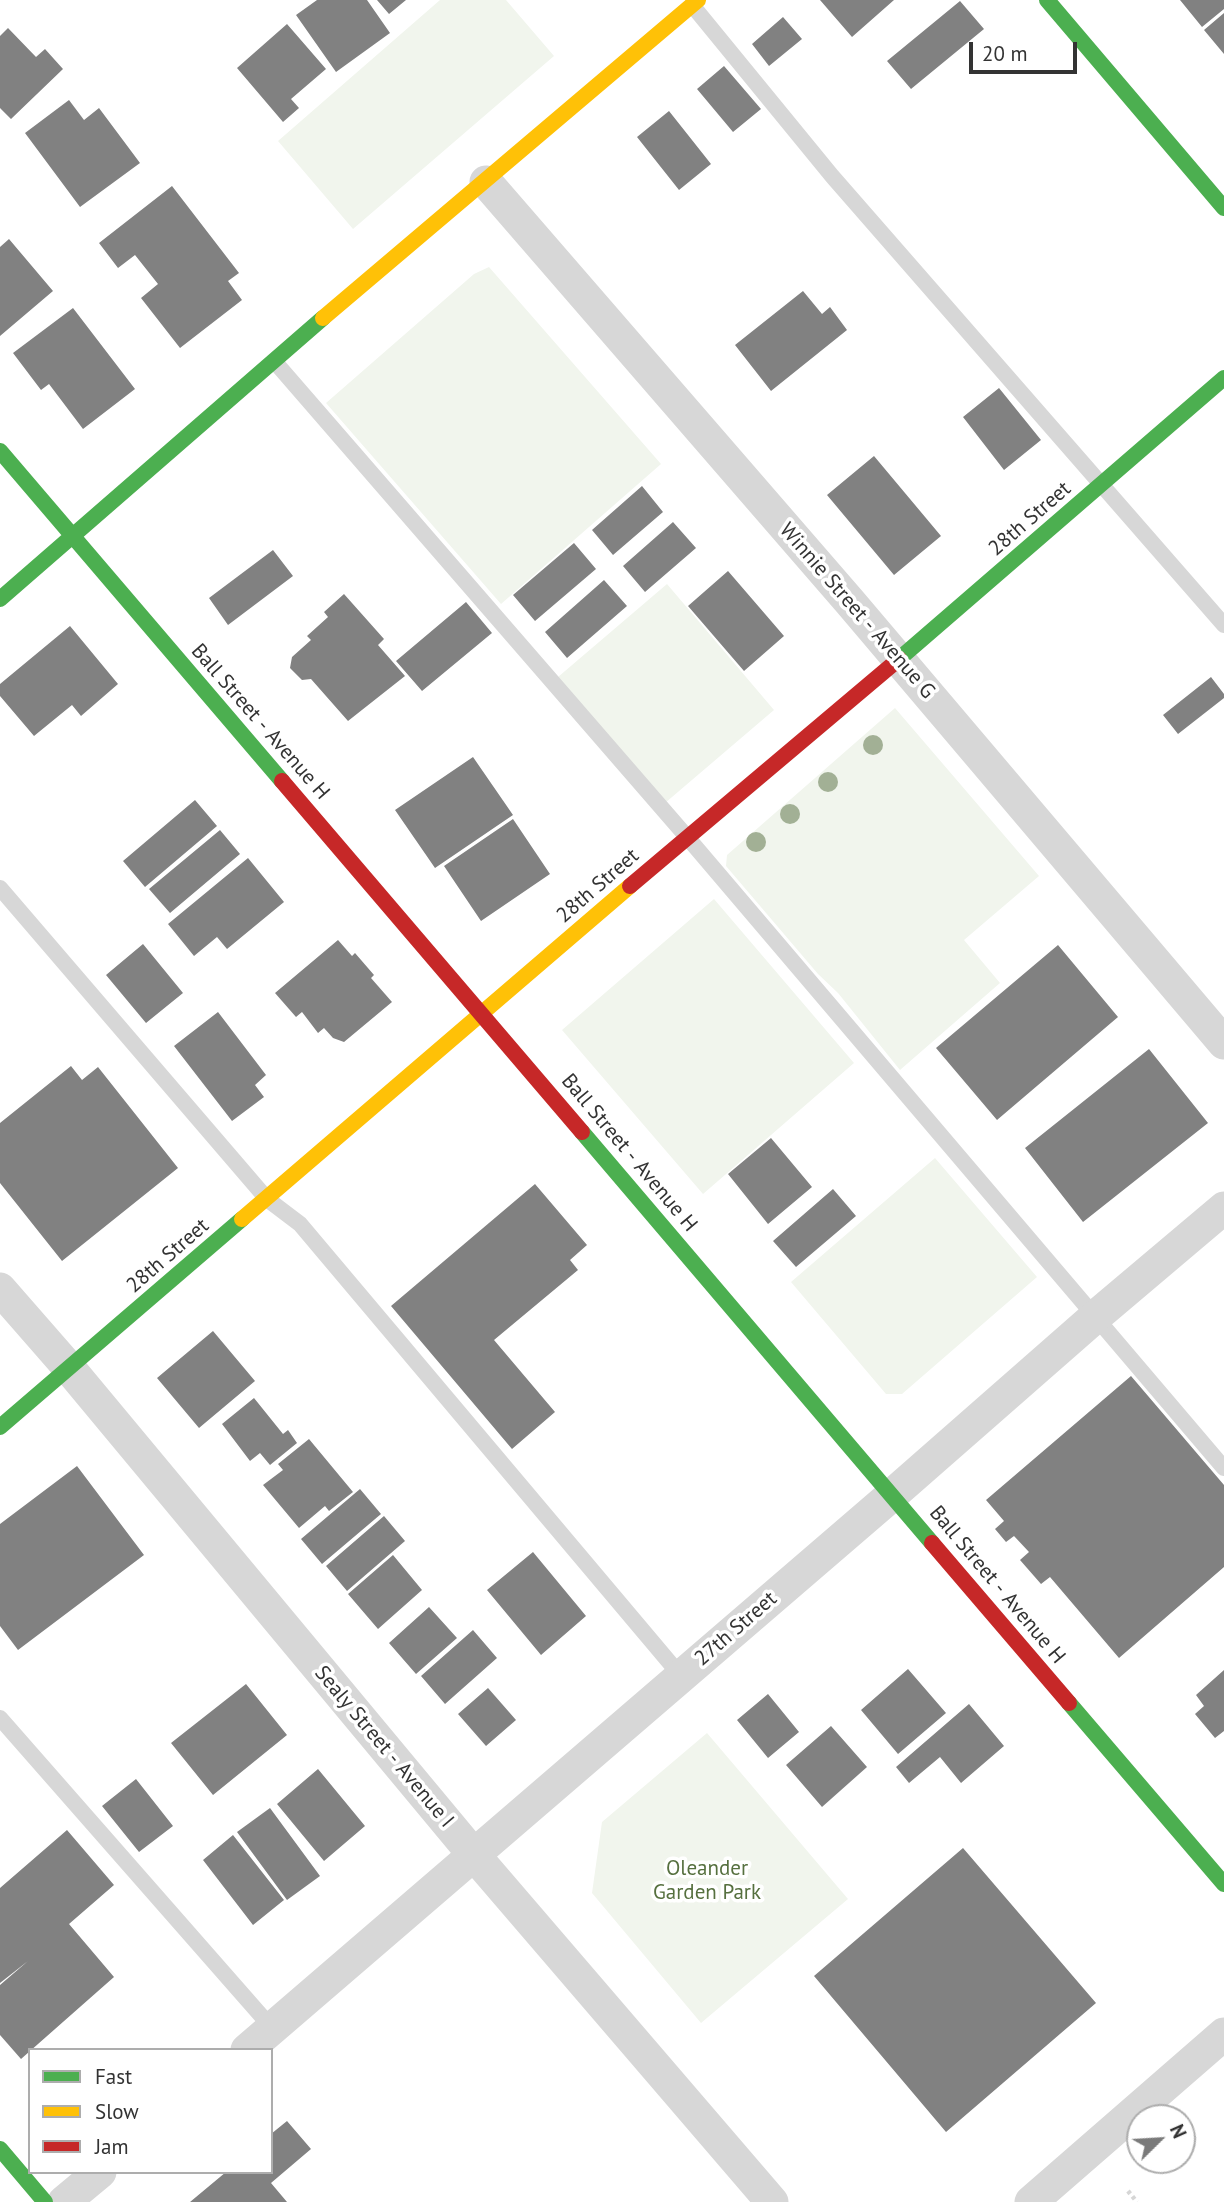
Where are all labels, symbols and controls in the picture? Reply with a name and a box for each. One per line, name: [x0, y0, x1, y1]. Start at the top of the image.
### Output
scale bar: [972, 28, 1080, 72]
text: 20 m: [982, 40, 1028, 67]
street label: 28th Street: [984, 476, 1076, 562]
street label: Winnie Street - Avenue G: [774, 518, 940, 704]
street label: Ball Street - Avenue H: [185, 639, 335, 805]
street label: 28th Street: [552, 843, 644, 929]
street label: Ball Street - Avenue H: [556, 1069, 702, 1237]
street label: 28th Street: [122, 1213, 214, 1299]
street label: Ball Street - Avenue H: [924, 1501, 1070, 1669]
street label: 27th Street: [690, 1587, 782, 1671]
street label: Sealy Street - Avenue I: [309, 1661, 459, 1833]
park label: Oleander Garden Park: [653, 1856, 761, 1906]
legend: [28, 2048, 273, 2174]
text: Fast: [95, 2063, 132, 2090]
text: Slow: [95, 2098, 139, 2125]
north arrow: [1126, 2104, 1196, 2174]
text: N: [1165, 2121, 1192, 2142]
text: Jam: [95, 2133, 129, 2160]

